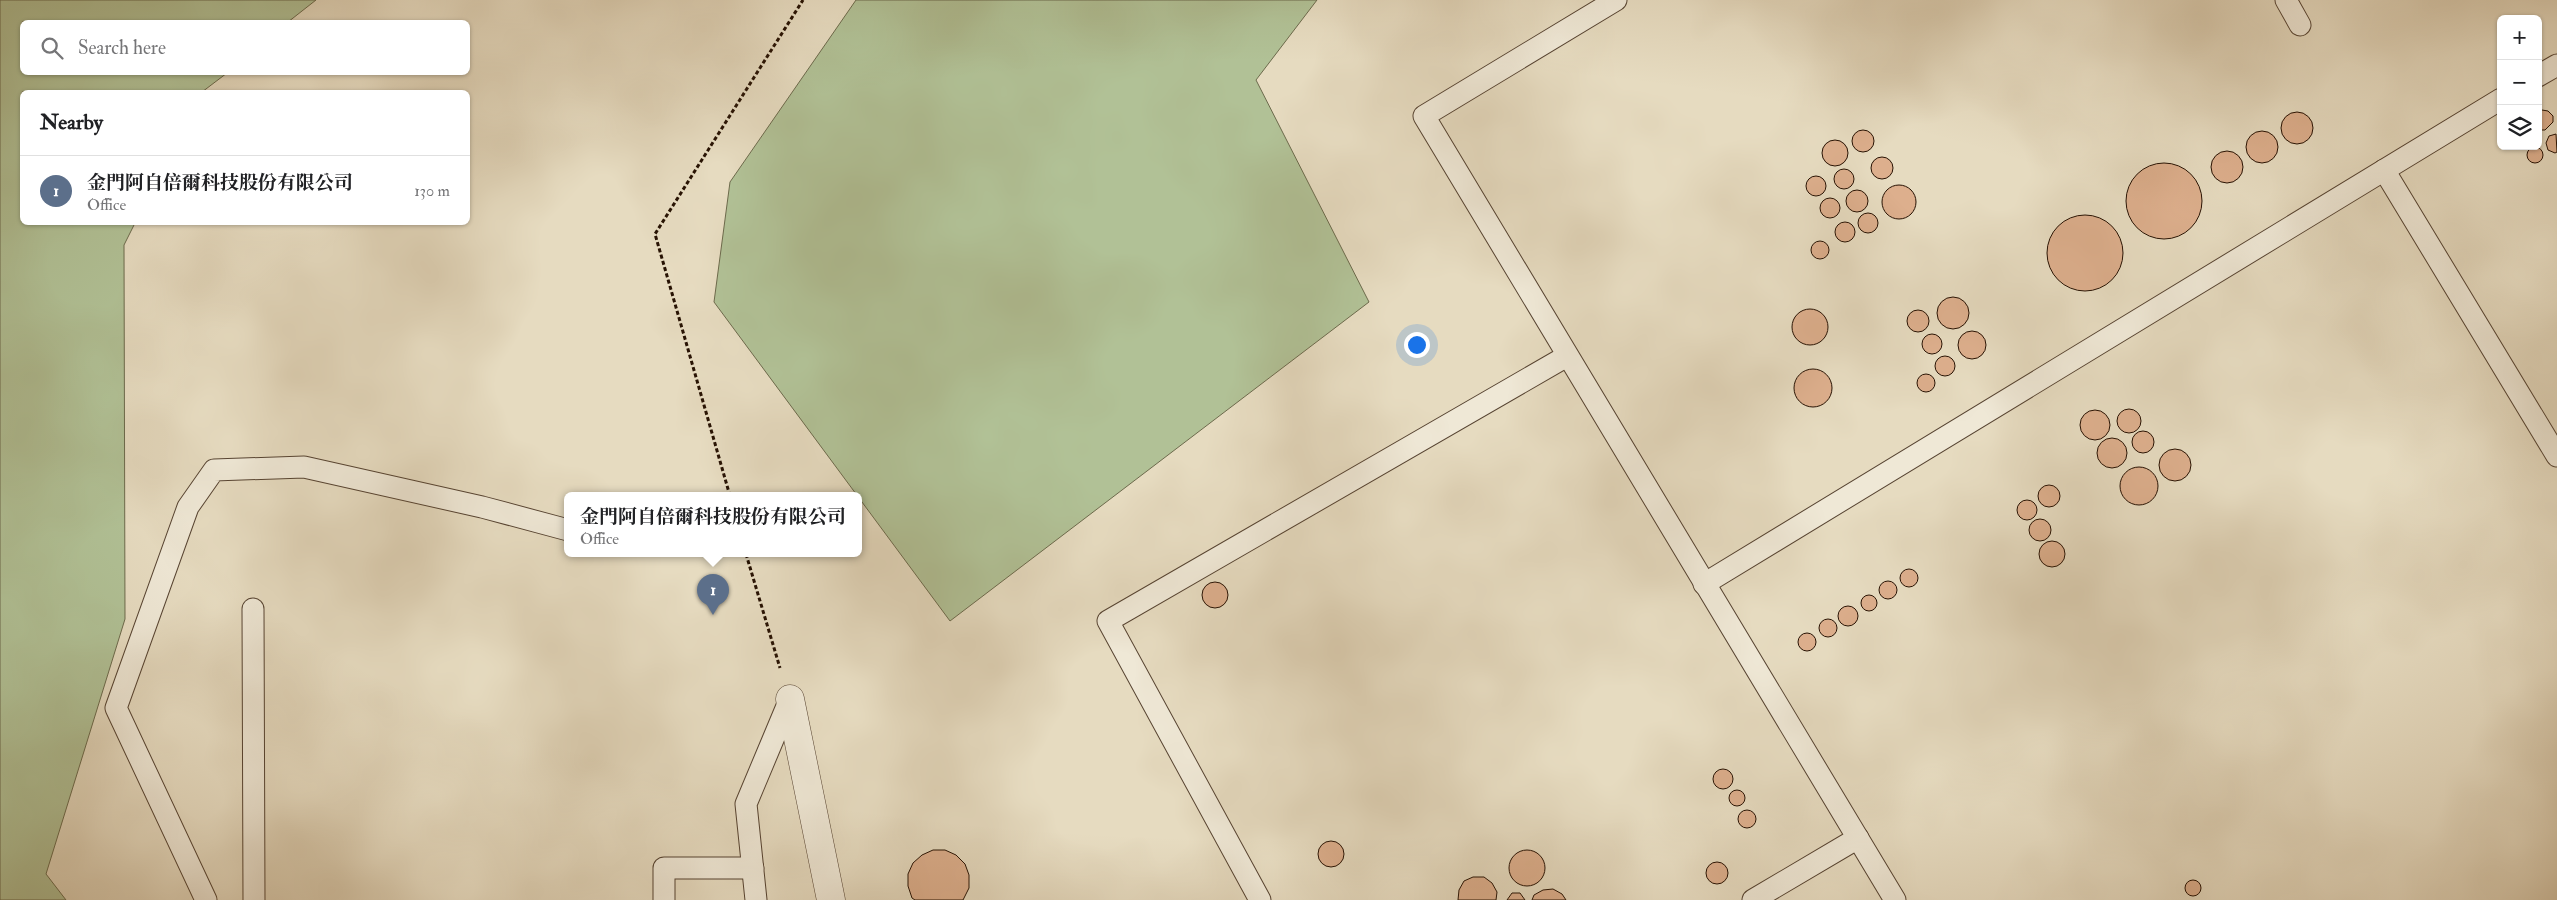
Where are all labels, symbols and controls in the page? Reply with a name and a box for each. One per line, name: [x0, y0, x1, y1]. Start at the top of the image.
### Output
map controls: [2497, 15, 2542, 150]
button: +: [2497, 15, 2542, 60]
search box: [20, 20, 470, 75]
icon: search: [38, 34, 66, 62]
text: Search here: [78, 36, 166, 60]
button: −: [2497, 60, 2542, 105]
button: layers: [2497, 105, 2542, 150]
text: Nearby: [40, 109, 103, 136]
text: 金門阿自倍爾科技股份有限公司: [87, 171, 353, 195]
text: 1: [53, 181, 59, 201]
text: 130 m: [414, 181, 450, 201]
text: Office: [87, 195, 126, 215]
your location: [1404, 332, 1430, 358]
popup: [564, 492, 862, 557]
text: 金門阿自倍爾科技股份有限公司: [580, 505, 846, 529]
text: Office: [580, 529, 619, 549]
pin: 1: [697, 574, 729, 615]

